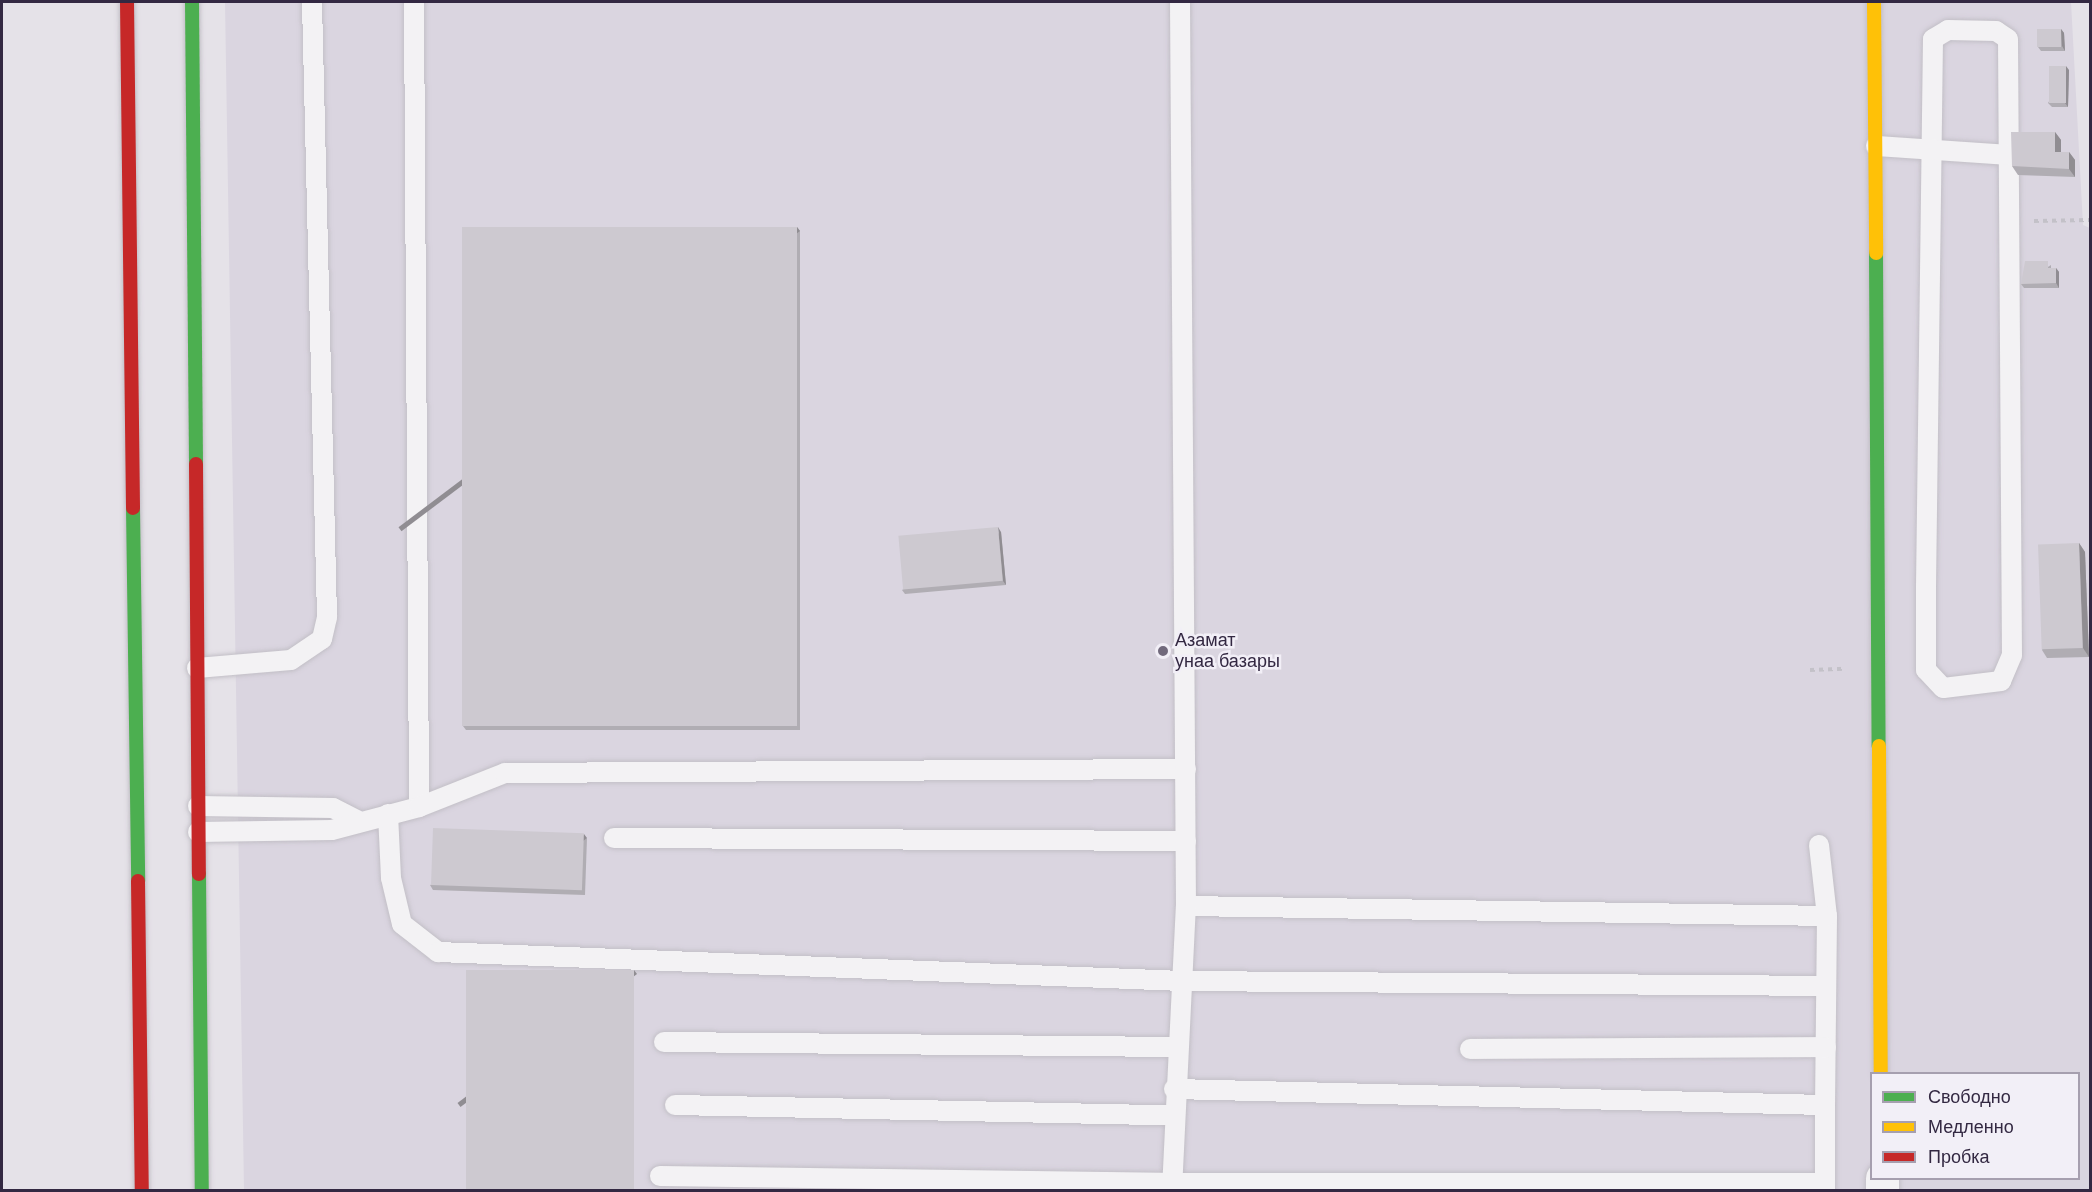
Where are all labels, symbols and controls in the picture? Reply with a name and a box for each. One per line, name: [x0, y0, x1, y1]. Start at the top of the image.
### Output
place label: Азамат унаа базары: [1175, 630, 1280, 672]
marker: Азамат унаа базары: [1156, 644, 1170, 658]
legend: [1870, 1072, 2080, 1180]
text: Свободно: [1928, 1087, 2011, 1107]
text: Медленно: [1928, 1117, 2014, 1137]
text: Пробка: [1928, 1147, 1990, 1167]

